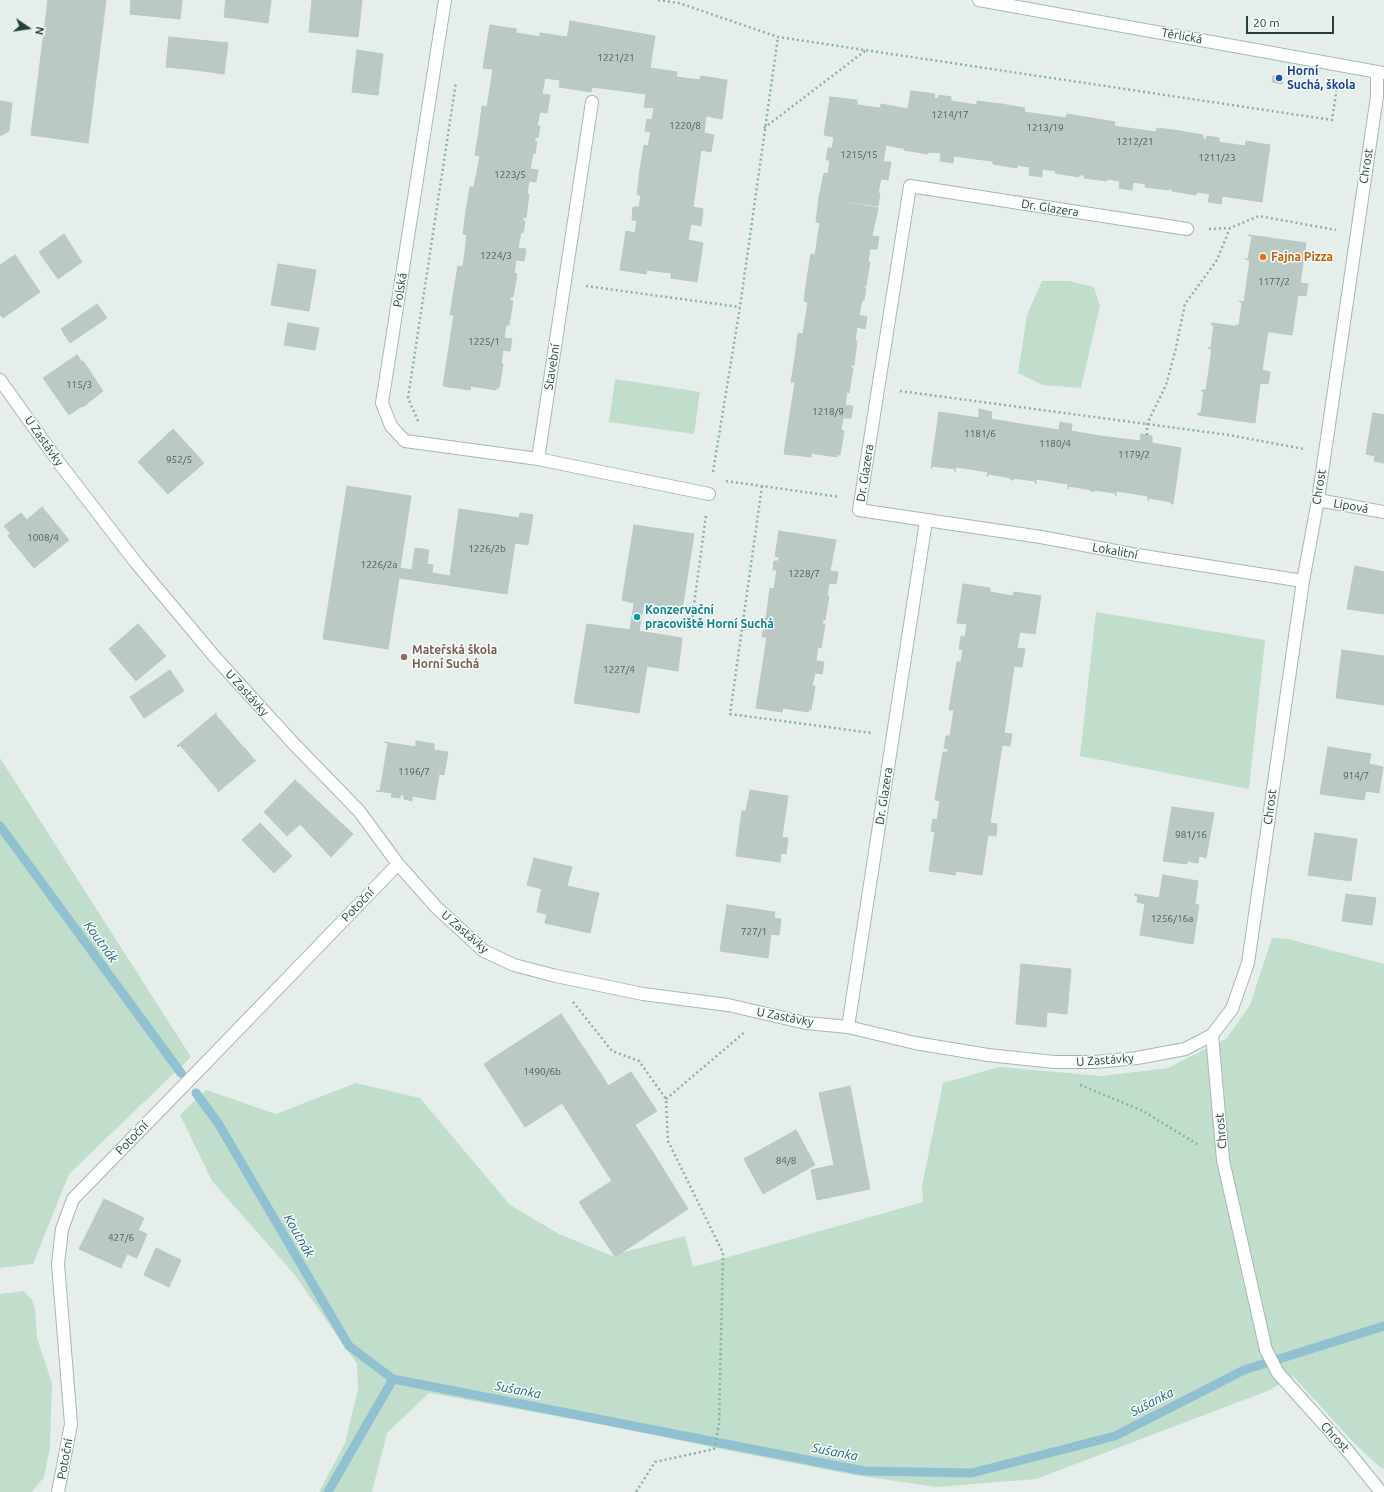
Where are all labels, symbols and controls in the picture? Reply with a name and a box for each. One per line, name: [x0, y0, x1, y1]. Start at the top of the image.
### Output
north arrow: [8, 8, 48, 48]
scale bar: [1248, 8, 1336, 34]
text: 20 m: [1253, 16, 1280, 29]
text: N: [33, 25, 46, 36]
street label: Těrlická: [1161, 25, 1203, 47]
house number: 1221/21: [597, 52, 635, 64]
place label: Horní Suchá, škola: [1287, 64, 1356, 92]
marker: Horní Suchá, škola: [1274, 73, 1284, 83]
house number: 1214/17: [931, 109, 969, 121]
house number: 1220/8: [669, 120, 701, 132]
house number: 1213/19: [1026, 122, 1064, 134]
house number: 1212/21: [1116, 136, 1154, 148]
street label: Chrost: [1356, 147, 1376, 185]
house number: 1215/15: [840, 149, 878, 161]
house number: 1211/23: [1198, 152, 1236, 164]
house number: 1223/5: [494, 169, 526, 181]
street label: Dr. Glazera: [1020, 196, 1080, 220]
house number: 1224/3: [480, 250, 512, 262]
place label: Fajna Pizza: [1271, 250, 1333, 264]
marker: Fajna Pizza: [1258, 252, 1268, 262]
street label: Polská: [390, 272, 410, 308]
house number: 1177/2: [1258, 276, 1290, 288]
house number: 1225/1: [468, 336, 500, 348]
street label: Stavební: [541, 343, 563, 391]
house number: 115/3: [66, 379, 92, 391]
house number: 1218/9: [812, 406, 844, 418]
street label: U Zastávky: [22, 413, 66, 469]
house number: 1181/6: [964, 428, 996, 440]
house number: 1180/4: [1039, 438, 1071, 450]
street label: Dr. Glazera: [853, 443, 877, 503]
house number: 1179/2: [1118, 449, 1150, 461]
house number: 952/5: [166, 454, 192, 466]
street label: Chrost: [1309, 468, 1329, 506]
street label: Lipová: [1332, 496, 1370, 516]
house number: 1008/4: [27, 532, 59, 544]
street label: Lokalitní: [1091, 540, 1139, 562]
house number: 1226/2b: [468, 543, 506, 555]
house number: 1226/2a: [360, 559, 398, 571]
house number: 1228/7: [788, 568, 820, 580]
place label: Konzervační pracoviště Horní Suchá: [645, 603, 774, 631]
marker: Konzervační pracoviště Horní Suchá: [632, 612, 642, 622]
place label: Mateřská škola Horní Suchá: [412, 643, 497, 671]
marker: Mateřská škola Horní Suchá: [399, 652, 409, 662]
house number: 1227/4: [603, 664, 635, 676]
street label: U Zastávky: [222, 667, 272, 719]
house number: 1196/7: [398, 766, 430, 778]
street label: Dr. Glazera: [872, 766, 896, 826]
house number: 914/7: [1343, 770, 1369, 782]
street label: Chrost: [1260, 788, 1280, 826]
house number: 981/16: [1175, 829, 1207, 841]
street label: Potoční: [339, 885, 377, 925]
street label: U Zastávky: [439, 908, 491, 956]
house number: 1256/16a: [1151, 913, 1193, 925]
water label: Koutnák: [81, 918, 121, 966]
house number: 727/1: [741, 926, 767, 938]
street label: U Zastávky: [755, 1004, 815, 1030]
street label: U Zastávky: [1076, 1051, 1134, 1069]
house number: 1490/6b: [523, 1066, 561, 1078]
street label: Chrost: [1212, 1113, 1230, 1149]
street label: Potoční: [113, 1118, 151, 1158]
house number: 84/8: [776, 1155, 796, 1167]
water label: Koutnák: [280, 1211, 318, 1261]
house number: 427/6: [108, 1232, 134, 1244]
water label: Sušanka: [494, 1378, 542, 1402]
water label: Sušanka: [1128, 1384, 1176, 1420]
street label: Chrost: [1318, 1419, 1352, 1455]
street label: Potoční: [54, 1438, 76, 1480]
water label: Sušanka: [811, 1440, 859, 1464]

